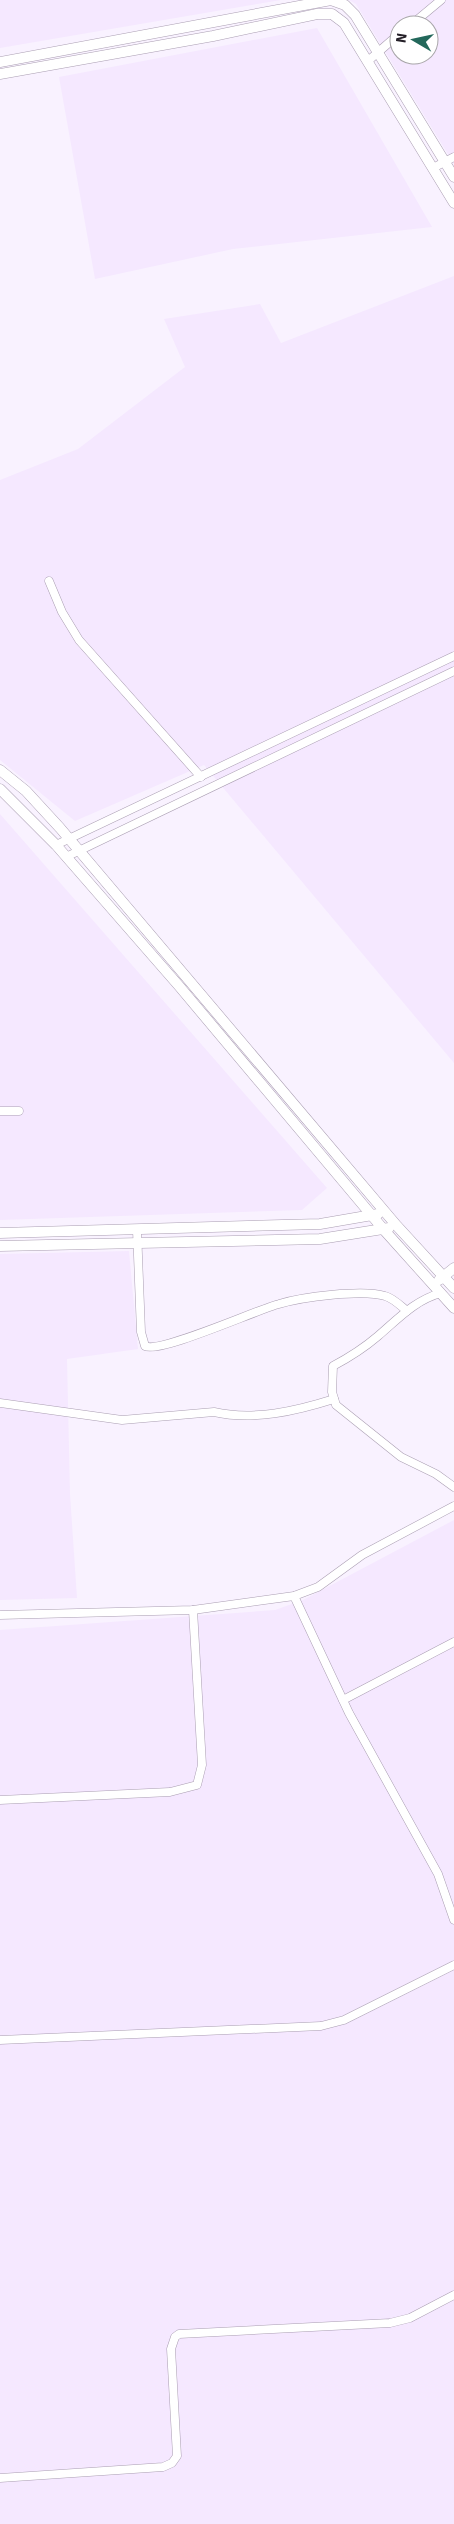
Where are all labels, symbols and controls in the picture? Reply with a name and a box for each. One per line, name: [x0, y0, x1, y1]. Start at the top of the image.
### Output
north arrow: [389, 15, 439, 65]
text: N: [392, 32, 411, 44]

